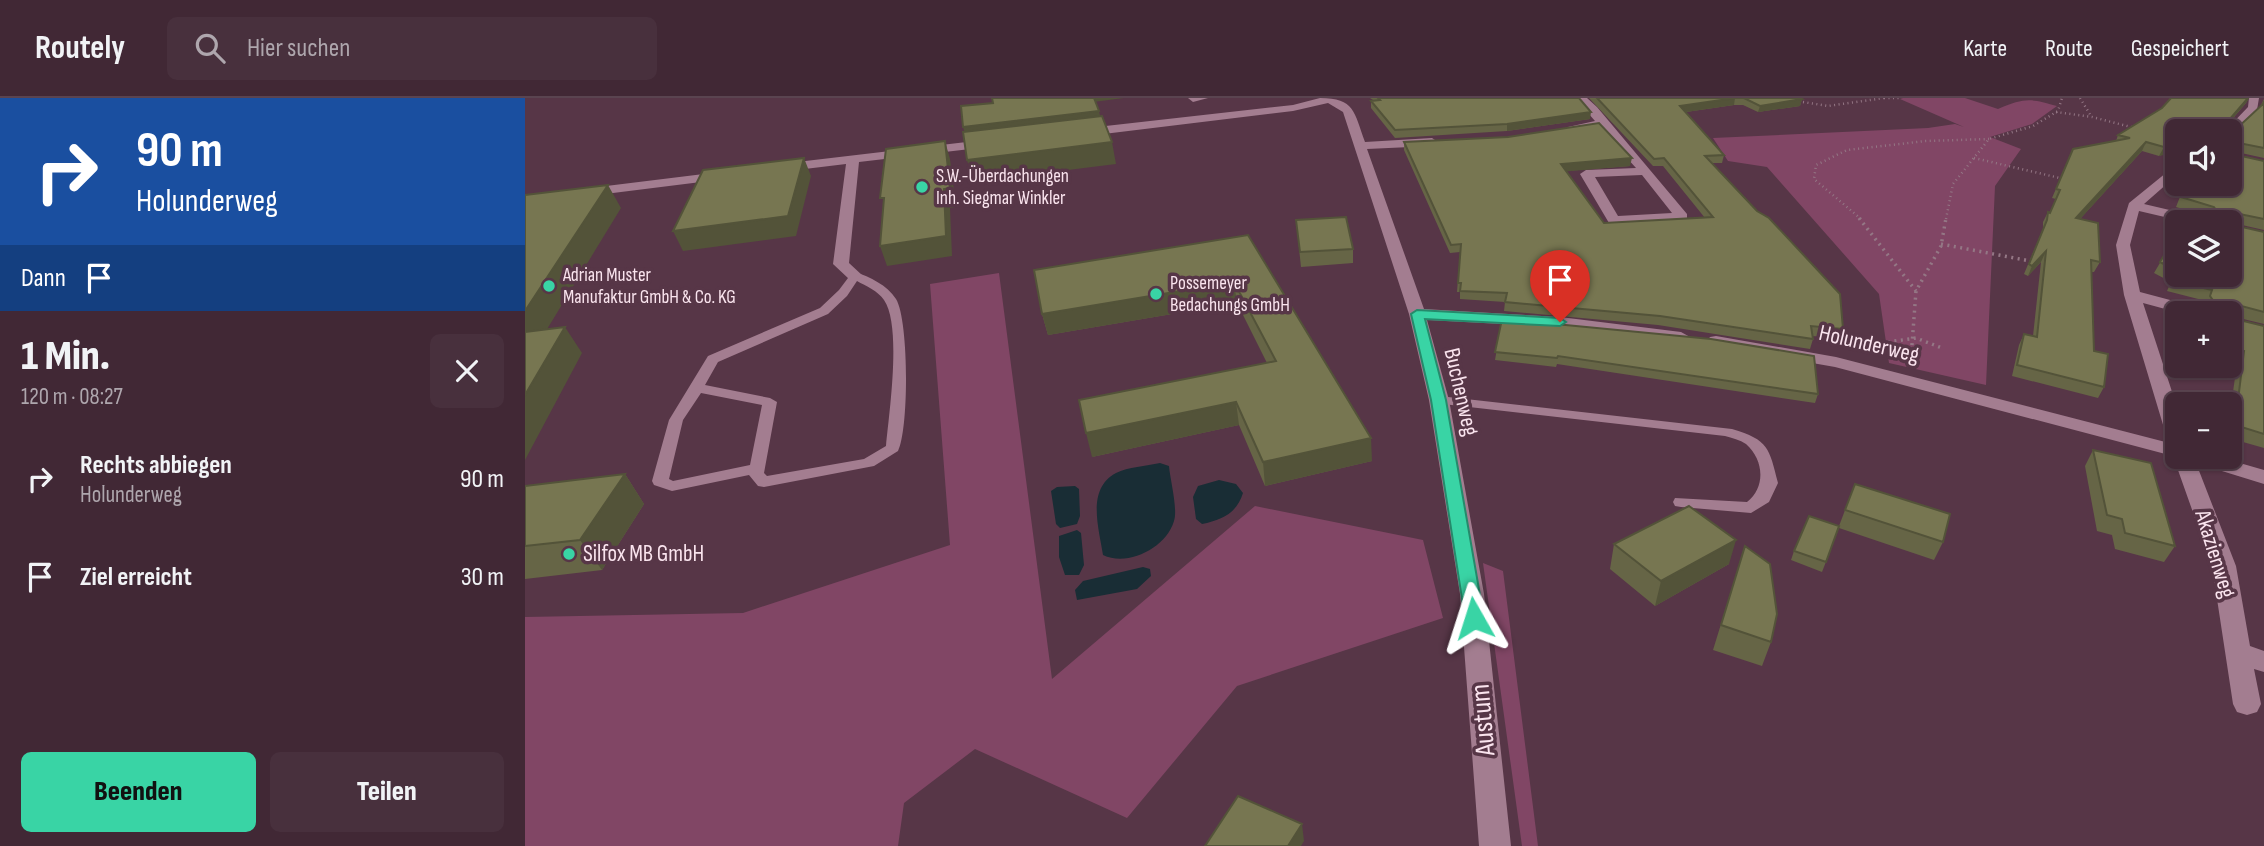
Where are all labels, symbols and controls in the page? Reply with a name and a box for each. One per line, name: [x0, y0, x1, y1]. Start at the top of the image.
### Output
search box: [167, 17, 657, 80]
text: Routely: [35, 28, 125, 68]
icon: search: [191, 29, 229, 67]
text: Hier suchen: [247, 33, 350, 64]
text: Karte: [1963, 34, 2007, 63]
text: Route: [2045, 34, 2093, 63]
text: Gespeichert: [2131, 34, 2229, 63]
map controls: [2165, 119, 2242, 469]
button: sound: [2165, 119, 2242, 196]
text: 90 m: [136, 122, 223, 181]
icon: right: [21, 126, 112, 217]
place label: S.W.-Überdachungen Inh. Siegmar Winkler: [936, 165, 1069, 210]
marker: S.W.-Überdachungen Inh. Siegmar Winkler: [914, 179, 930, 195]
text: Holunderweg: [136, 182, 278, 221]
button: layers: [2165, 210, 2242, 287]
pin: [1530, 250, 1590, 322]
icon: arrive: [80, 259, 118, 297]
icon: arrive: [1541, 261, 1579, 299]
text: Dann: [21, 263, 66, 294]
place label: Adrian Muster Manufaktur GmbH & Co. KG: [562, 264, 736, 309]
place label: Possemeyer Bedachungs GmbH: [1170, 272, 1290, 317]
marker: Adrian Muster Manufaktur GmbH & Co. KG: [541, 278, 557, 294]
marker: Possemeyer Bedachungs GmbH: [1148, 286, 1164, 302]
button: +: [2165, 301, 2242, 378]
street label: Holunderweg: [1816, 319, 1922, 369]
text: 1 Min.: [21, 331, 110, 382]
button: close: [430, 334, 504, 408]
street label: Buchenweg: [1437, 345, 1485, 439]
text: 120 m · 08:27: [21, 383, 123, 411]
button: −: [2165, 392, 2242, 469]
text: Rechts abbiegen: [80, 450, 232, 481]
icon: right: [21, 460, 59, 498]
text: 90 m: [460, 464, 504, 495]
text: Holunderweg: [80, 481, 182, 509]
street label: Akazienweg: [2188, 506, 2242, 601]
place label: Silfox MB GmbH: [583, 540, 704, 568]
marker: Silfox MB GmbH: [561, 546, 577, 562]
icon: arrive: [21, 558, 59, 596]
text: Ziel erreicht: [80, 562, 192, 593]
text: 30 m: [461, 562, 504, 593]
position arrow: [1437, 581, 1511, 655]
street label: Austum: [1463, 683, 1503, 758]
button: Beenden: [21, 752, 256, 832]
button: Teilen: [270, 752, 504, 832]

